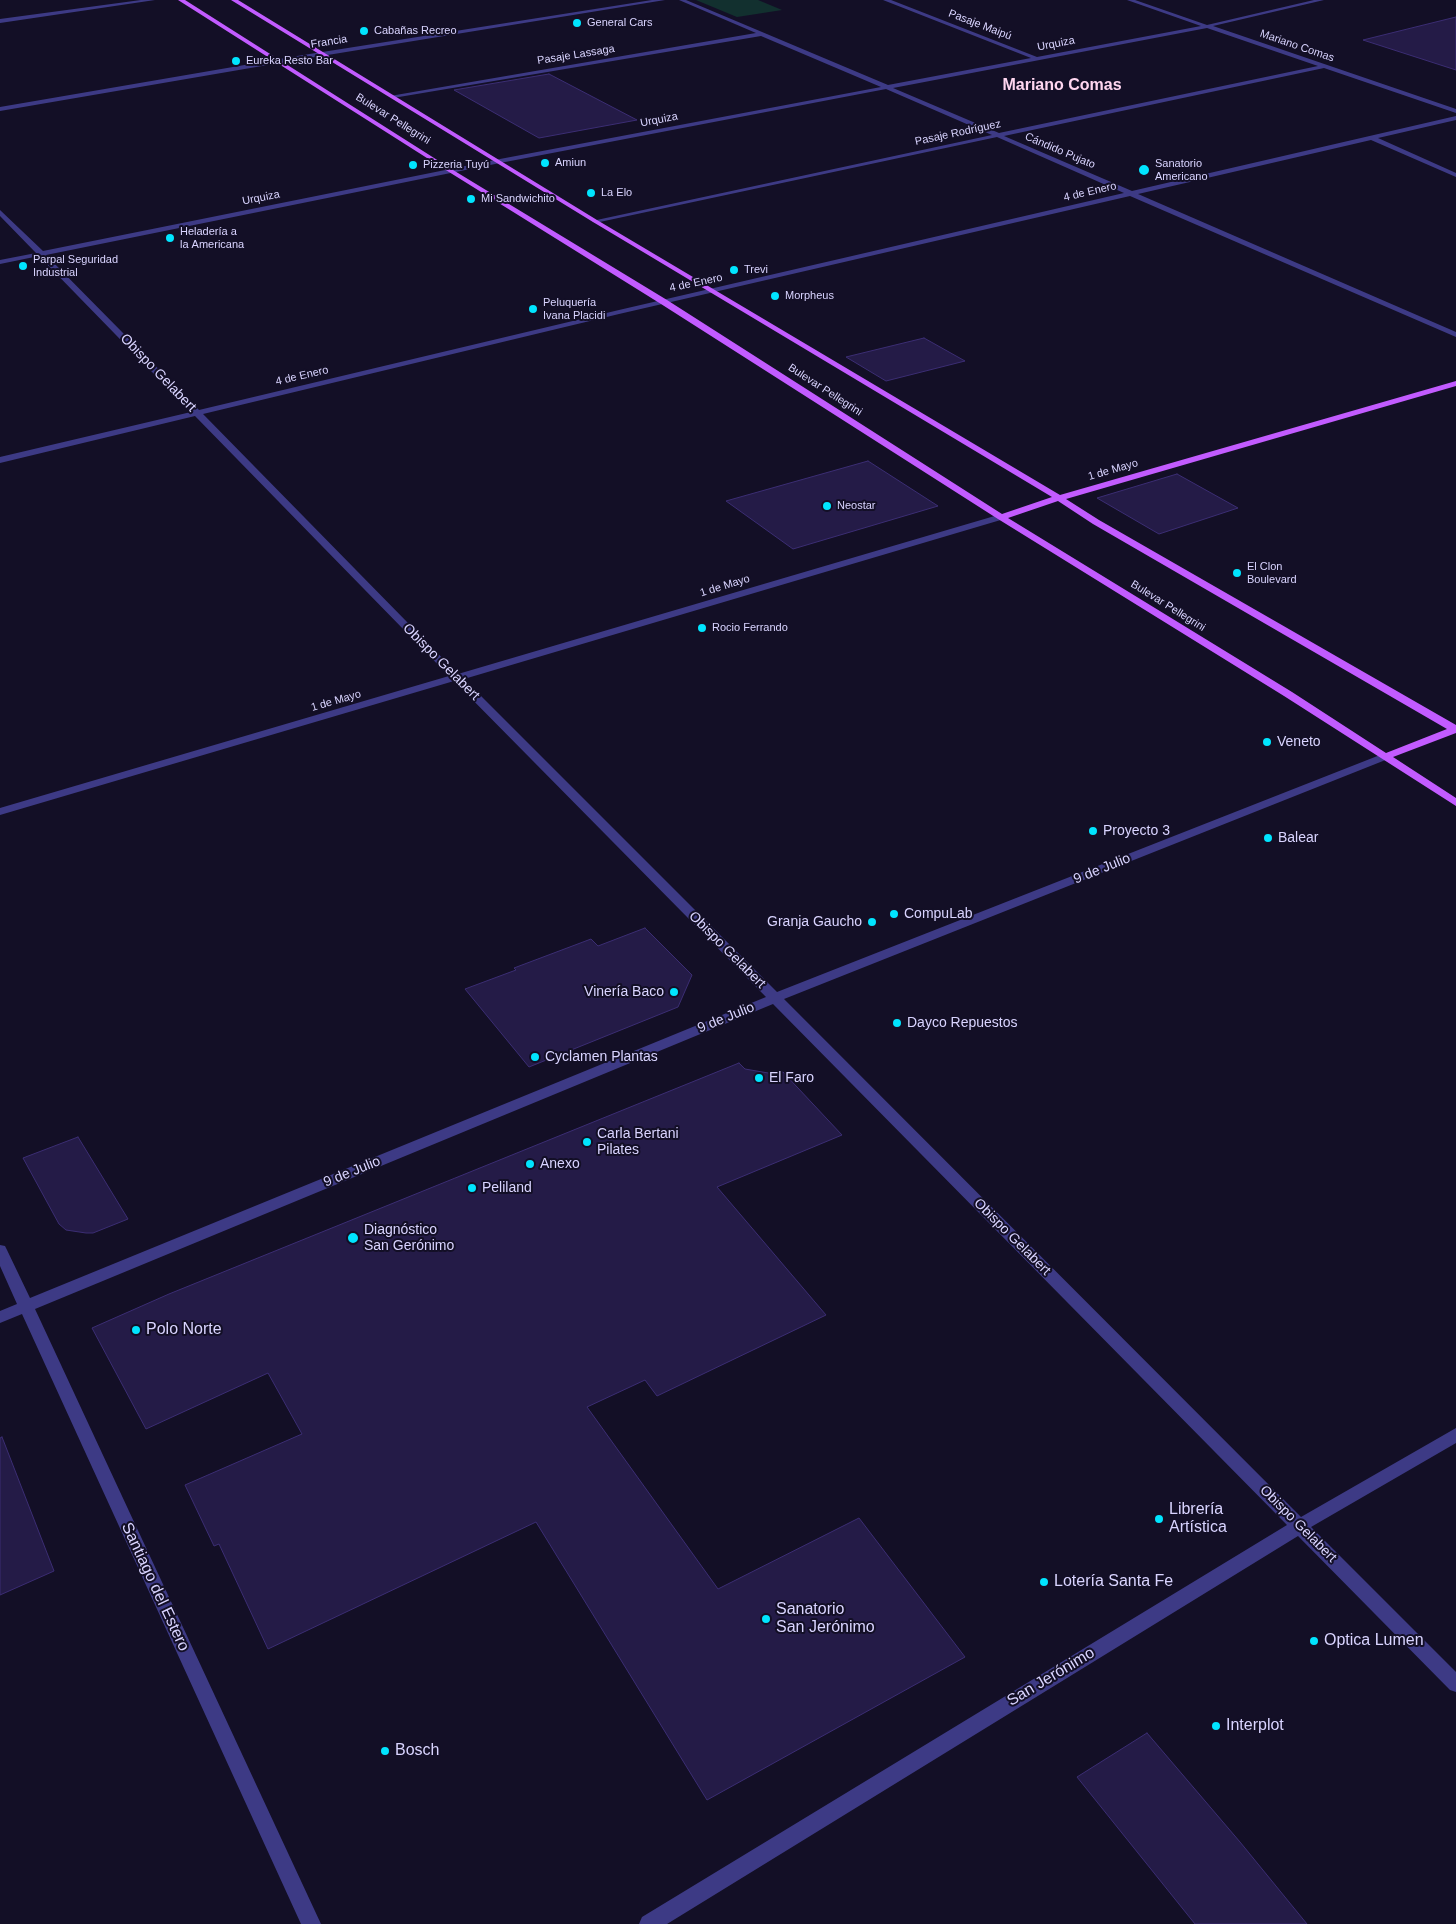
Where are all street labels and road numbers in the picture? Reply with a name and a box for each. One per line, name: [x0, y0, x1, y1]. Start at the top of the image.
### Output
street label: Pasaje Maipú: [947, 7, 1013, 43]
street label: Mariano Comas: [1258, 27, 1336, 65]
street label: Francia: [310, 33, 348, 51]
street label: Urquiza: [1036, 34, 1076, 54]
street label: Pasaje Lassaga: [536, 42, 616, 68]
street label: Bulevar Pellegrini: [353, 91, 433, 147]
street label: Urquiza: [639, 110, 679, 130]
street label: Pasaje Rodríguez: [914, 117, 1002, 149]
street label: Cándido Pujato: [1023, 130, 1097, 172]
street label: 4 de Enero: [1062, 180, 1118, 204]
street label: Urquiza: [241, 188, 281, 208]
street label: 4 de Enero: [668, 271, 724, 295]
street label: Obispo Gelabert: [117, 330, 199, 416]
street label: Bulevar Pellegrini: [786, 361, 864, 419]
street label: 4 de Enero: [274, 364, 330, 388]
street label: 1 de Mayo: [1086, 457, 1140, 483]
street label: 1 de Mayo: [699, 572, 751, 600]
street label: Bulevar Pellegrini: [1128, 578, 1208, 634]
street label: Obispo Gelabert: [399, 620, 483, 704]
street label: 1 de Mayo: [309, 688, 363, 714]
street label: 9 de Julio: [1071, 850, 1133, 888]
street label: Obispo Gelabert: [685, 908, 769, 992]
street label: 9 de Julio: [695, 999, 757, 1037]
street label: 9 de Julio: [321, 1153, 383, 1191]
street label: Obispo Gelabert: [970, 1195, 1054, 1279]
street label: Obispo Gelabert: [1256, 1482, 1340, 1566]
street label: Santiago del Estero: [117, 1520, 193, 1654]
street label: San Jerónimo: [1004, 1643, 1098, 1711]

